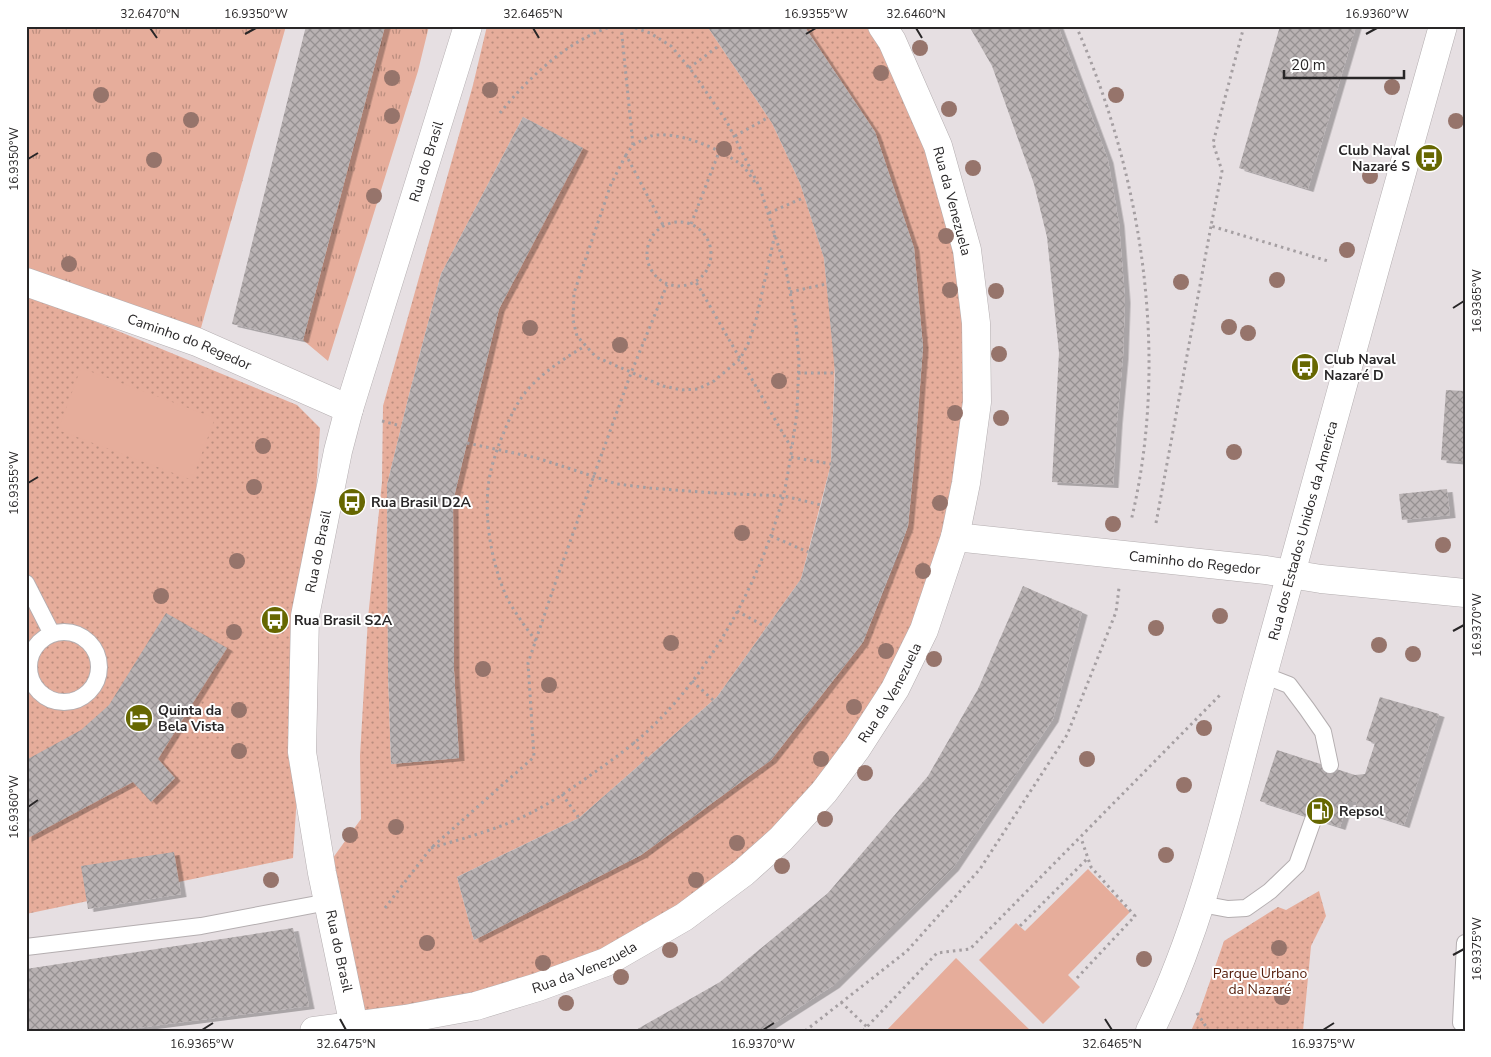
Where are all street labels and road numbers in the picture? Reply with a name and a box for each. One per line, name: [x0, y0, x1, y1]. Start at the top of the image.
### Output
street label: Rua do Brasil: [404, 118, 448, 204]
street label: Rua da Venezuela: [928, 144, 976, 258]
street label: Caminho do Regedor: [125, 309, 255, 374]
street label: Rua dos Estados Unidos da America: [1263, 419, 1342, 642]
street label: Rua do Brasil: [300, 508, 336, 594]
street label: Caminho do Regedor: [1128, 546, 1261, 579]
street label: Rua da Venezuela: [853, 640, 926, 746]
street label: Rua do Brasil: [321, 908, 357, 995]
street label: Rua da Venezuela: [529, 937, 640, 998]

